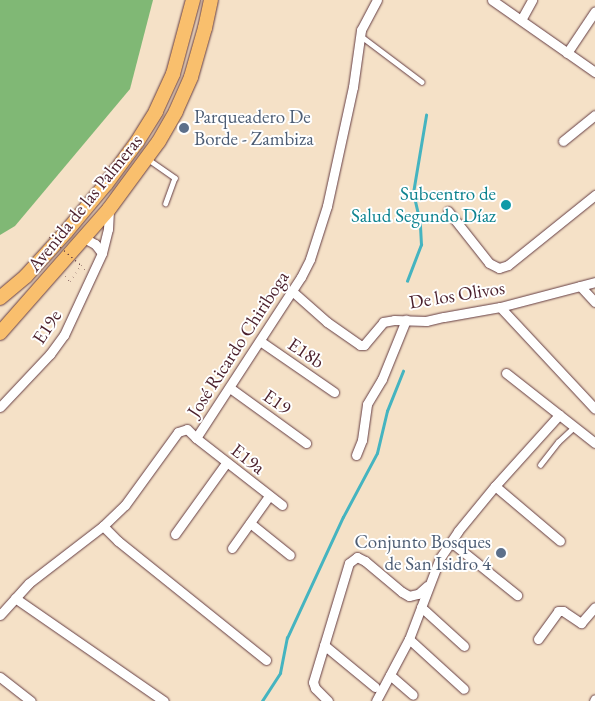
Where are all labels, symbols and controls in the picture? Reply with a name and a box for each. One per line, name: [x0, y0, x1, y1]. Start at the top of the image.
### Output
place label: Parqueadero De Borde - Zambiza: [194, 106, 314, 150]
marker: Parqueadero De Borde - Zambiza: [178, 122, 190, 134]
street label: Avenida de las Palmeras: [23, 130, 147, 276]
place label: Subcentro de Salud Segundo Díaz: [351, 183, 496, 227]
marker: Subcentro de Salud Segundo Díaz: [500, 199, 512, 211]
street label: José Ricardo Chiriboga: [182, 267, 294, 421]
street label: De los Olivos: [408, 276, 506, 314]
street label: E19e: [28, 306, 66, 348]
street label: E18b: [284, 333, 328, 373]
street label: E19: [259, 384, 295, 420]
street label: E19a: [227, 439, 269, 479]
place label: Conjunto Bosques de San Isidro 4: [354, 531, 491, 575]
marker: Conjunto Bosques de San Isidro 4: [495, 547, 507, 559]

